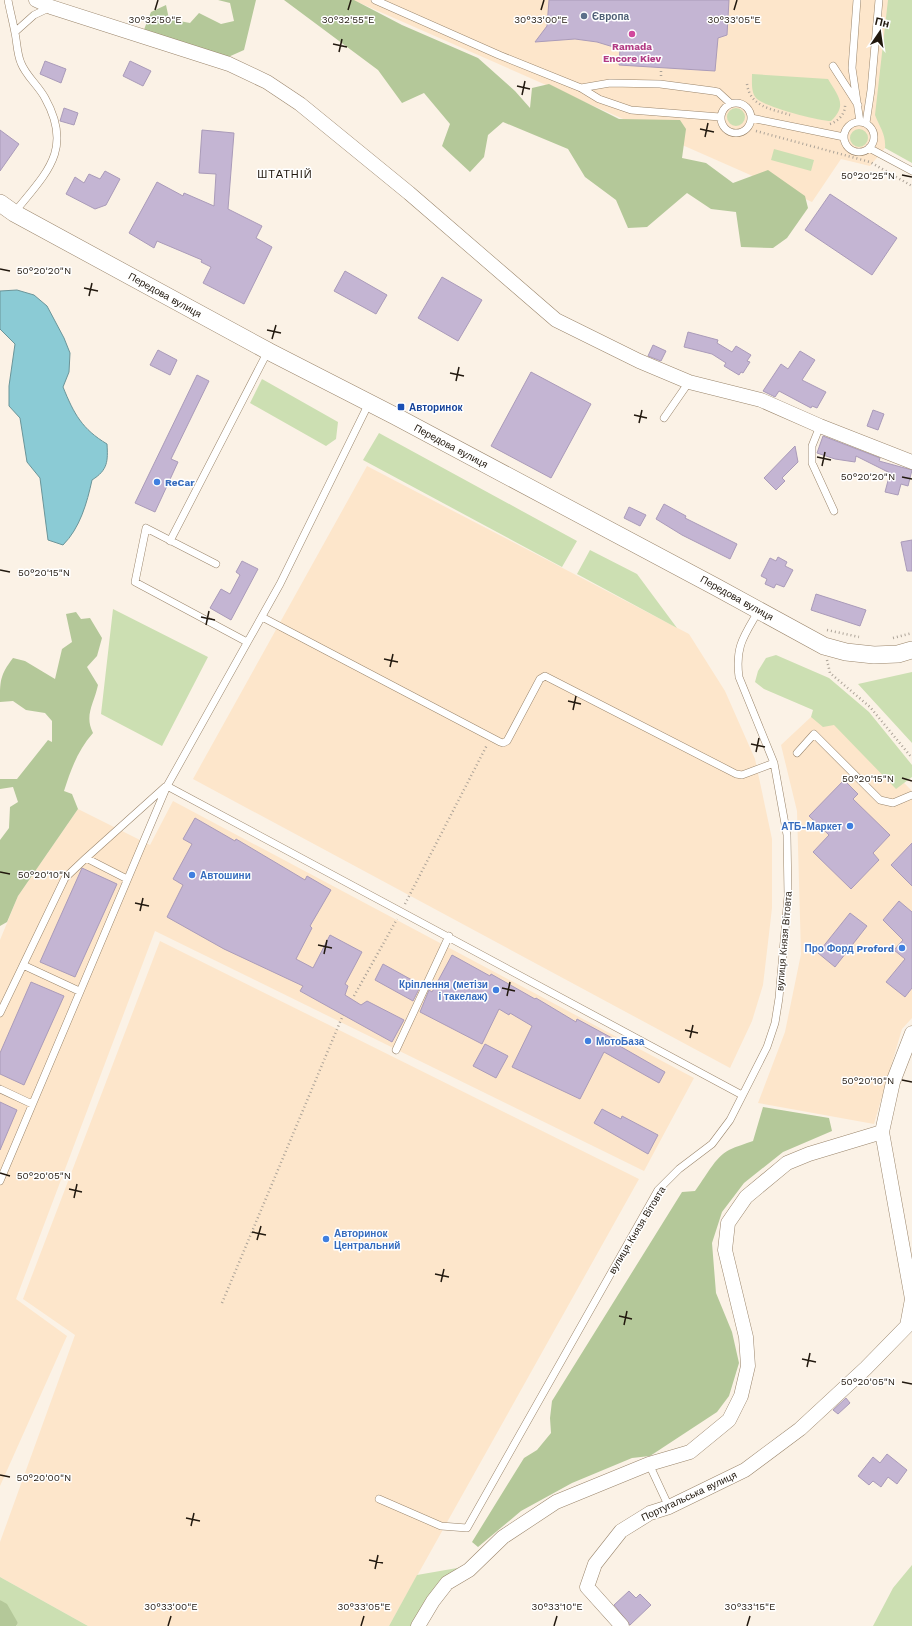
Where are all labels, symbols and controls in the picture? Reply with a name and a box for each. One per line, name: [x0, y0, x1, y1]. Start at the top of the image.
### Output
marker: Європа: [579, 11, 589, 21]
place label: Європа: [592, 11, 630, 22]
north arrow: [860, 12, 900, 52]
text: 30°32'50"E: [128, 14, 182, 25]
text: 30°32'55"E: [322, 14, 374, 25]
text: 30°33'00"E: [514, 14, 568, 25]
text: 30°33'05"E: [707, 14, 761, 25]
text: Пн: [874, 15, 891, 31]
marker: Ramada Encore Kiev: [627, 29, 637, 39]
place label: Ramada Encore Kiev: [603, 41, 661, 64]
district label: ШТАТНІЙ: [257, 168, 313, 181]
text: 50°20'25"N: [841, 170, 895, 181]
text: 50°20'20"N: [17, 265, 71, 276]
street label: Передова вулиця: [127, 270, 203, 320]
marker: Авторинок: [396, 402, 406, 412]
place label: Авторинок: [409, 402, 464, 413]
street label: Передова вулиця: [412, 422, 490, 470]
text: 50°20'20"N: [841, 471, 895, 482]
marker: ReCar: [152, 477, 162, 487]
place label: ReCar: [165, 477, 195, 488]
text: 50°20'15"N: [18, 567, 70, 578]
street label: Передова вулиця: [699, 573, 775, 623]
text: 50°20'15"N: [842, 773, 894, 784]
place label: АТБ-Маркет: [781, 821, 842, 832]
marker: АТБ-Маркет: [845, 821, 855, 831]
text: 50°20'10"N: [18, 869, 70, 880]
marker: Автошини: [187, 870, 197, 880]
place label: Автошини: [200, 870, 251, 881]
street label: вулиця Князя Вітовта: [774, 890, 794, 991]
place label: Про Форд Proford: [805, 943, 894, 954]
marker: Про Форд Proford: [897, 943, 907, 953]
place label: Кріплення (метізи і такелаж): [399, 979, 488, 1002]
marker: Кріплення (метізи і такелаж): [491, 985, 501, 995]
marker: МотоБаза: [583, 1036, 593, 1046]
place label: МотоБаза: [596, 1036, 645, 1047]
text: 50°20'10"N: [842, 1075, 894, 1086]
text: 50°20'05"N: [17, 1170, 71, 1181]
street label: вулиця Князя Вітовта: [607, 1184, 668, 1276]
place label: Авторинок Центральний: [334, 1228, 400, 1251]
marker: Авторинок Центральний: [321, 1234, 331, 1244]
text: 50°20'05"N: [841, 1376, 895, 1387]
street label: Португальська вулиця: [640, 1469, 738, 1523]
text: 50°20'00"N: [17, 1472, 71, 1483]
text: 30°33'00"E: [144, 1601, 198, 1612]
text: 30°33'05"E: [337, 1601, 391, 1612]
text: 30°33'10"E: [531, 1601, 583, 1612]
text: 30°33'15"E: [725, 1601, 775, 1612]

